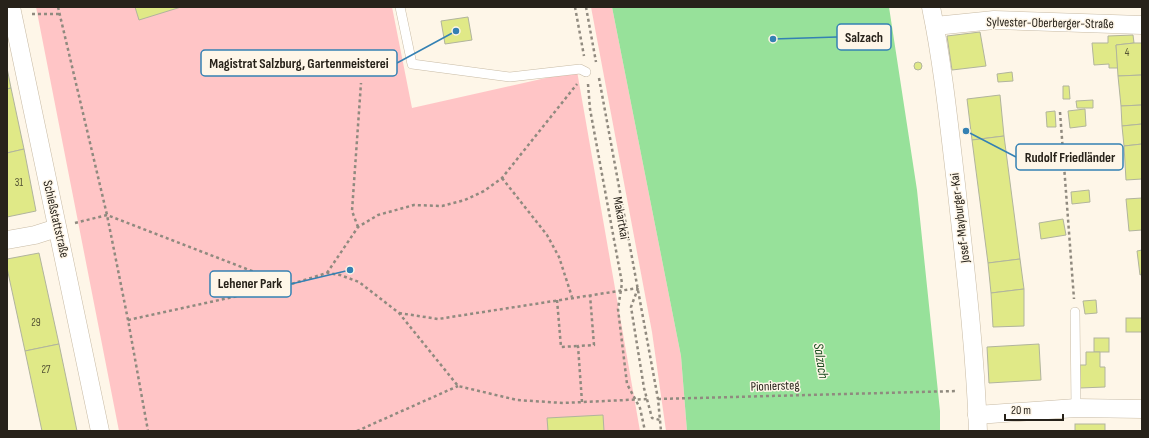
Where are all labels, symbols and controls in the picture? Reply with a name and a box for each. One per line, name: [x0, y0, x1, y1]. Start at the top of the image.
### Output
street label: Sylvester-Oberberger-Straße: [986, 14, 1114, 32]
callout: Salzach: [837, 24, 891, 50]
text: Salzach: [845, 29, 883, 46]
house number: 4: [1125, 46, 1130, 59]
callout: Magistrat Salzburg, Gartenmeisterei: [201, 50, 397, 76]
text: Magistrat Salzburg, Gartenmeisterei: [209, 55, 389, 72]
callout: Rudolf Friedländer: [1016, 144, 1123, 170]
text: Rudolf Friedländer: [1025, 149, 1116, 166]
street label: Josef-Mayburger-Kai: [947, 172, 974, 265]
house number: 31: [15, 176, 23, 189]
street label: Schießstattstraße: [39, 179, 73, 259]
street label: Makartkai: [609, 195, 633, 241]
callout: Lehener Park: [210, 271, 291, 297]
text: Lehener Park: [218, 275, 282, 292]
house number: 29: [31, 316, 41, 329]
water label: Salzach: [810, 342, 832, 380]
house number: 27: [42, 363, 51, 376]
street label: Pioniersteg: [750, 377, 800, 395]
scale bar: [1005, 396, 1063, 422]
text: 20 m: [1011, 403, 1031, 418]

